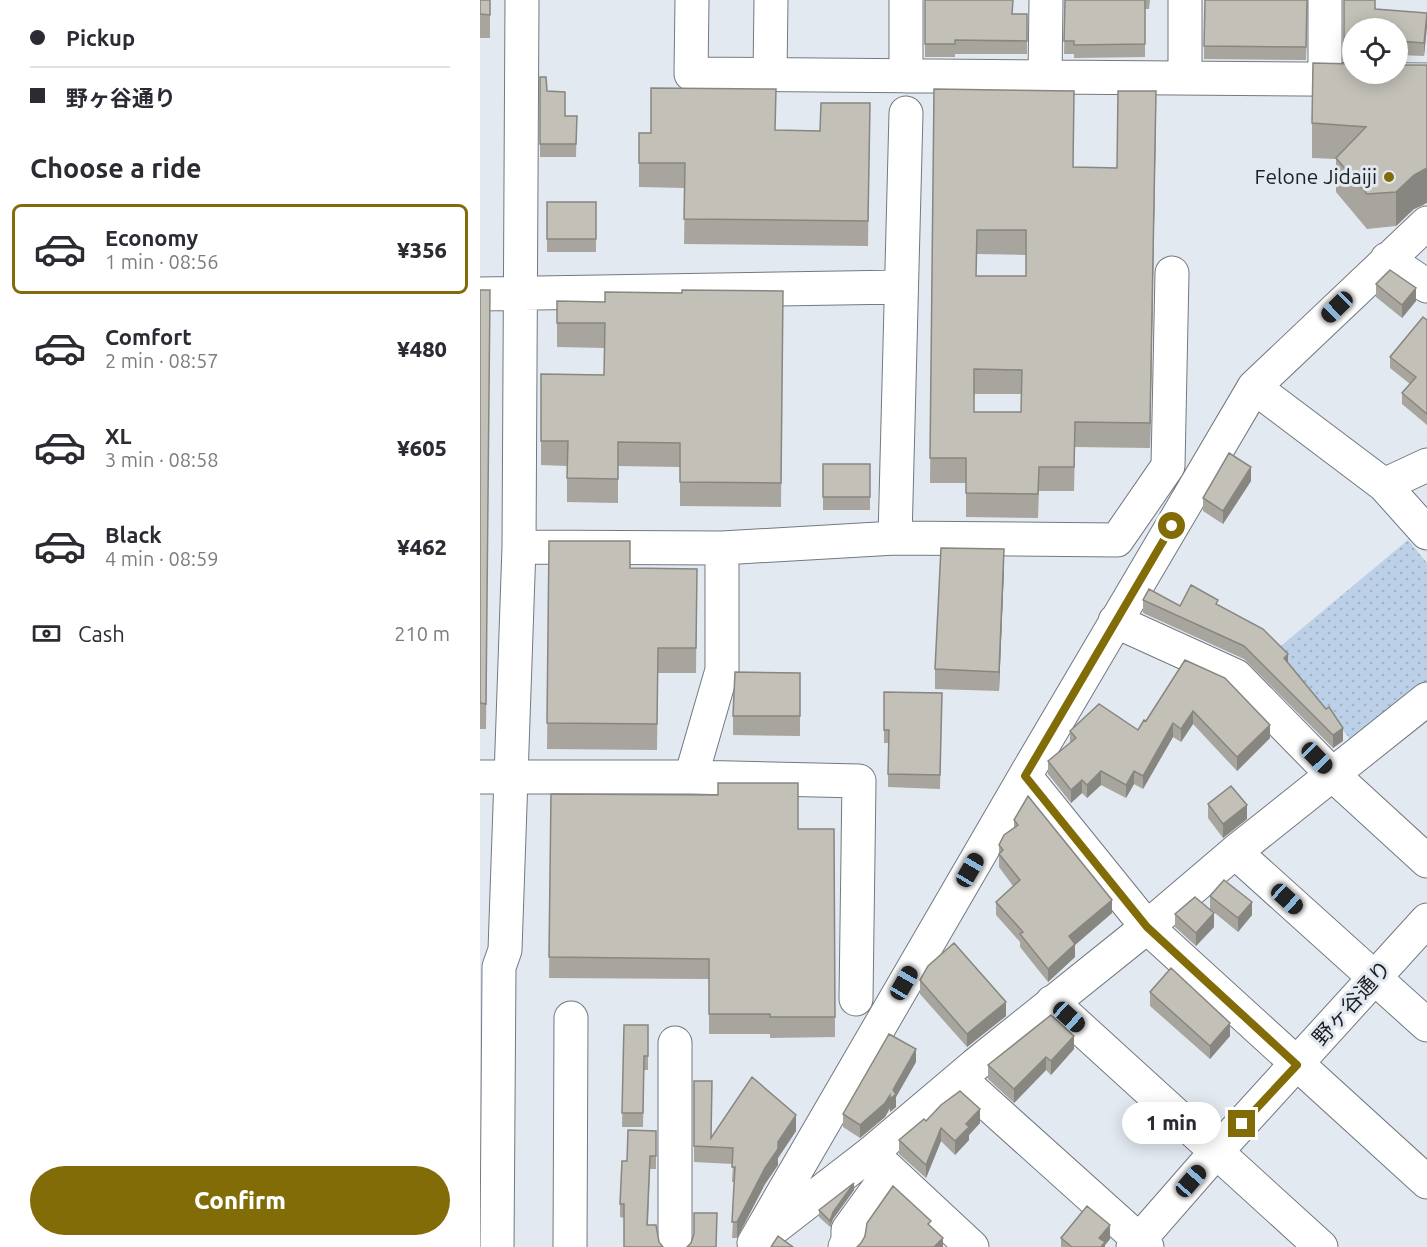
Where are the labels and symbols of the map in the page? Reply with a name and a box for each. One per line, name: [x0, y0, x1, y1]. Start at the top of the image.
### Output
place label: Felone Jidaiji: [1254, 164, 1377, 188]
marker: Felone Jidaiji: [1382, 170, 1396, 184]
car: [1318, 288, 1356, 326]
route start: [1158, 512, 1185, 539]
car: [1298, 739, 1336, 777]
car: [953, 850, 987, 890]
car: [1268, 880, 1306, 918]
street label: 野ヶ谷通り: [1307, 955, 1395, 1049]
car: [887, 963, 921, 1003]
car: [1050, 998, 1088, 1036]
callout: 1 min: [1122, 1103, 1221, 1145]
route end: [1228, 1110, 1255, 1137]
car: [1172, 1162, 1210, 1200]

